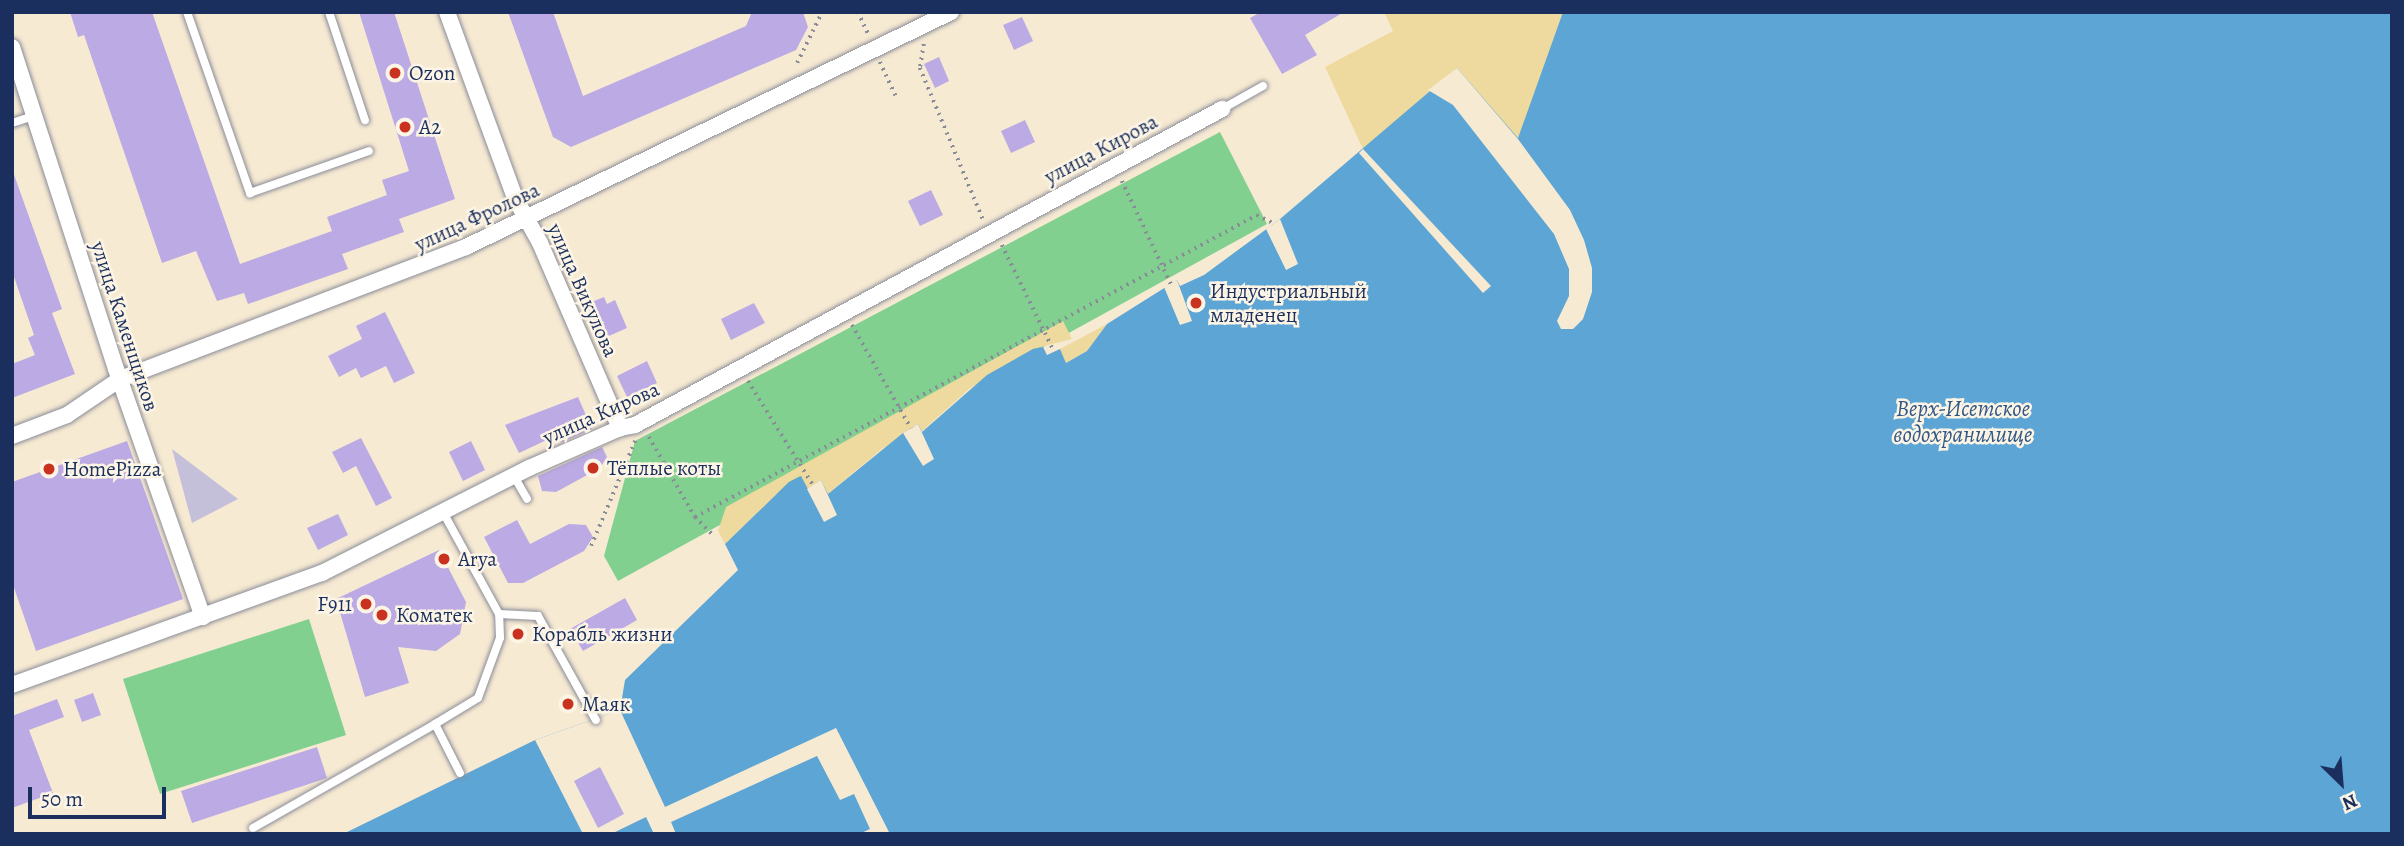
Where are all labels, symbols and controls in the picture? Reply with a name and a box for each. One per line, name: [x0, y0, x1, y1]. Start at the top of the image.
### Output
place label: Ozon: [409, 60, 455, 86]
marker: Ozon: [387, 65, 403, 81]
street label: улица Кирова: [1040, 109, 1162, 189]
place label: А2: [419, 114, 441, 140]
marker: А2: [397, 119, 413, 135]
street label: улица Фролова: [411, 177, 543, 257]
street label: улица Викулова: [542, 219, 624, 361]
street label: улица Каменщиков: [86, 238, 164, 414]
place label: Индустриальный младенец: [1210, 278, 1367, 328]
marker: Индустриальный младенец: [1188, 295, 1204, 311]
street label: улица Кирова: [539, 376, 663, 450]
water label: Верх-Исетское водохранилище: [1894, 395, 2032, 449]
place label: Тёплые коты: [607, 455, 721, 481]
place label: HomePizza: [63, 456, 162, 482]
marker: Тёплые коты: [585, 460, 601, 476]
marker: HomePizza: [41, 461, 57, 477]
place label: Arya: [458, 546, 497, 572]
marker: Arya: [436, 551, 452, 567]
place label: F911: [317, 591, 352, 617]
marker: F911: [358, 596, 374, 612]
place label: Коматек: [396, 602, 473, 628]
marker: Коматек: [374, 607, 390, 623]
place label: Корабль жизни: [532, 621, 673, 647]
marker: Корабль жизни: [510, 626, 526, 642]
place label: Маяк: [582, 691, 630, 717]
marker: Маяк: [560, 696, 576, 712]
north arrow: [2306, 748, 2376, 818]
scale bar: [32, 772, 170, 816]
text: 50 m: [41, 785, 83, 813]
text: N: [2338, 787, 2362, 817]

